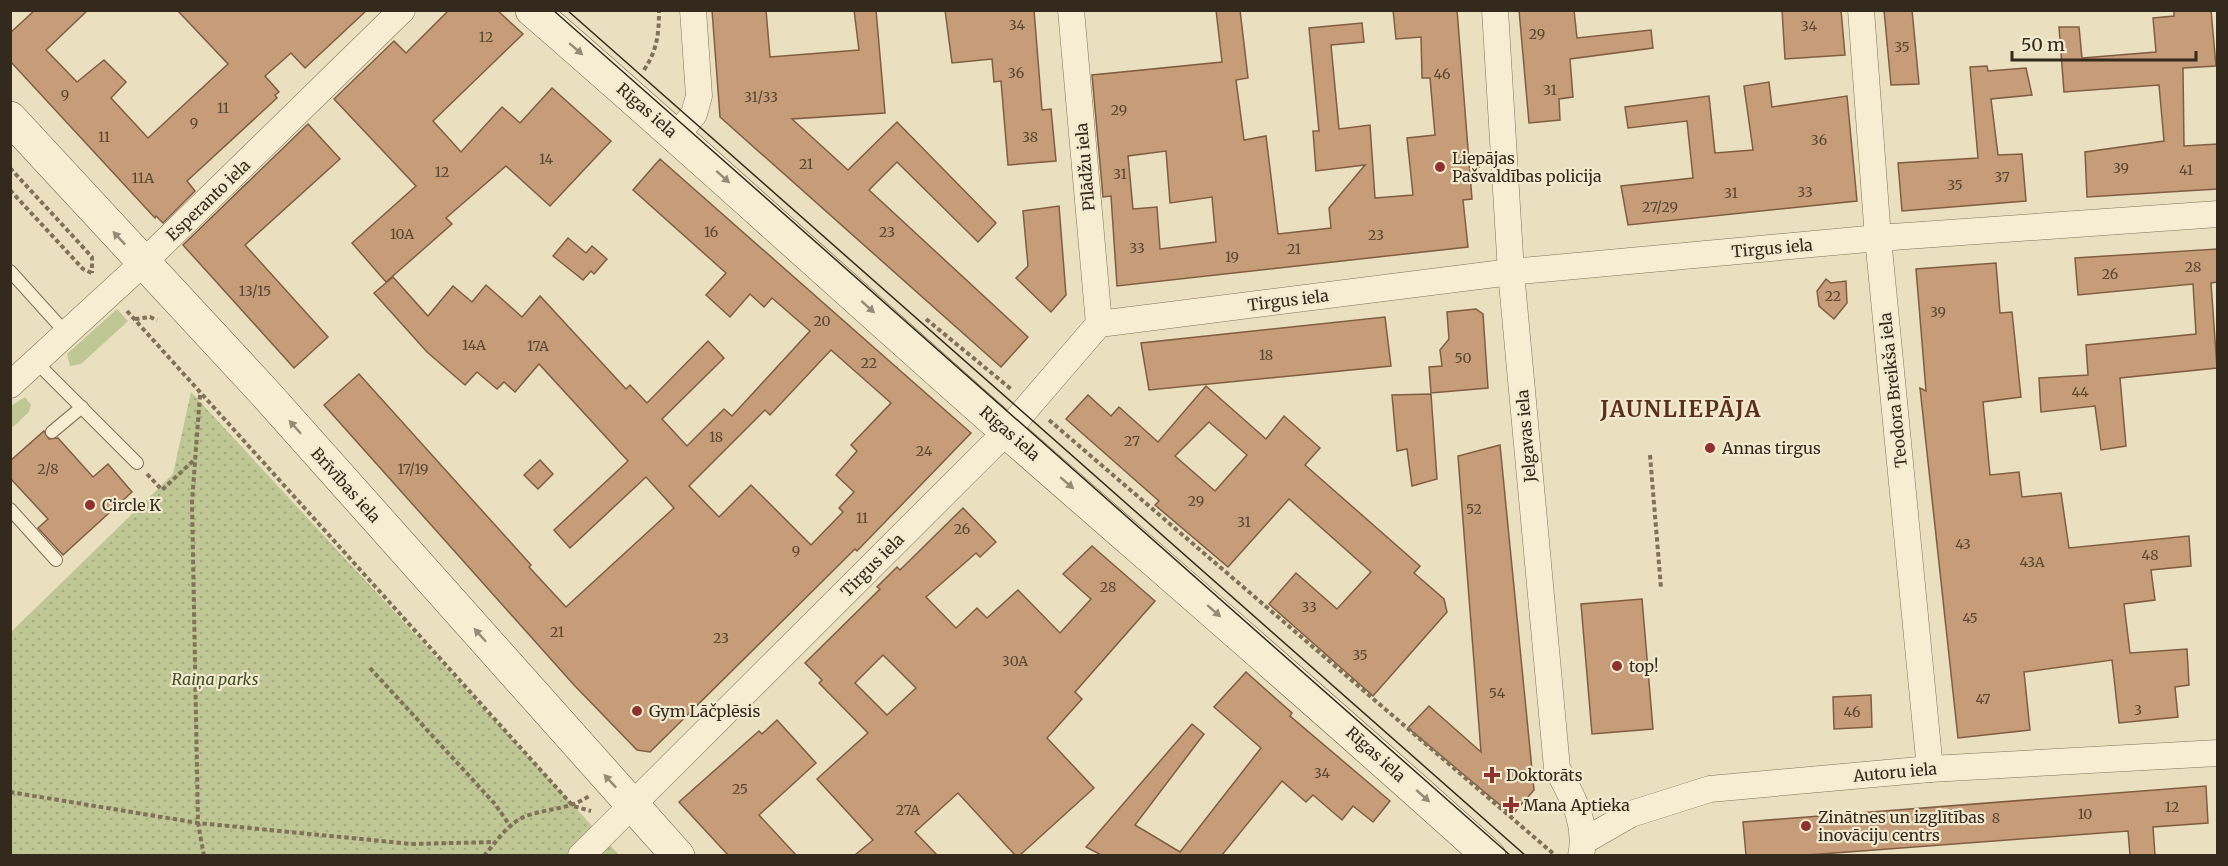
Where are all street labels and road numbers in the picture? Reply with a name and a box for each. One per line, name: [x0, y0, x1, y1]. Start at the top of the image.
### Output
street label: Rīgas iela: [613, 78, 681, 142]
street label: Pīlādžu iela: [1071, 122, 1099, 212]
street label: Esperanto iela: [162, 155, 254, 245]
street label: Tirgus iela: [1730, 234, 1814, 262]
street label: Tirgus iela: [1246, 285, 1330, 315]
street label: Teodora Breikša iela: [1875, 311, 1911, 469]
street label: Jelgavas iela: [1512, 388, 1540, 484]
street label: Rīgas iela: [976, 401, 1044, 465]
street label: Brīvības iela: [307, 443, 385, 527]
street label: Tirgus iela: [836, 529, 908, 601]
street label: Rīgas iela: [1342, 722, 1410, 786]
street label: Autoru iela: [1851, 758, 1938, 786]

